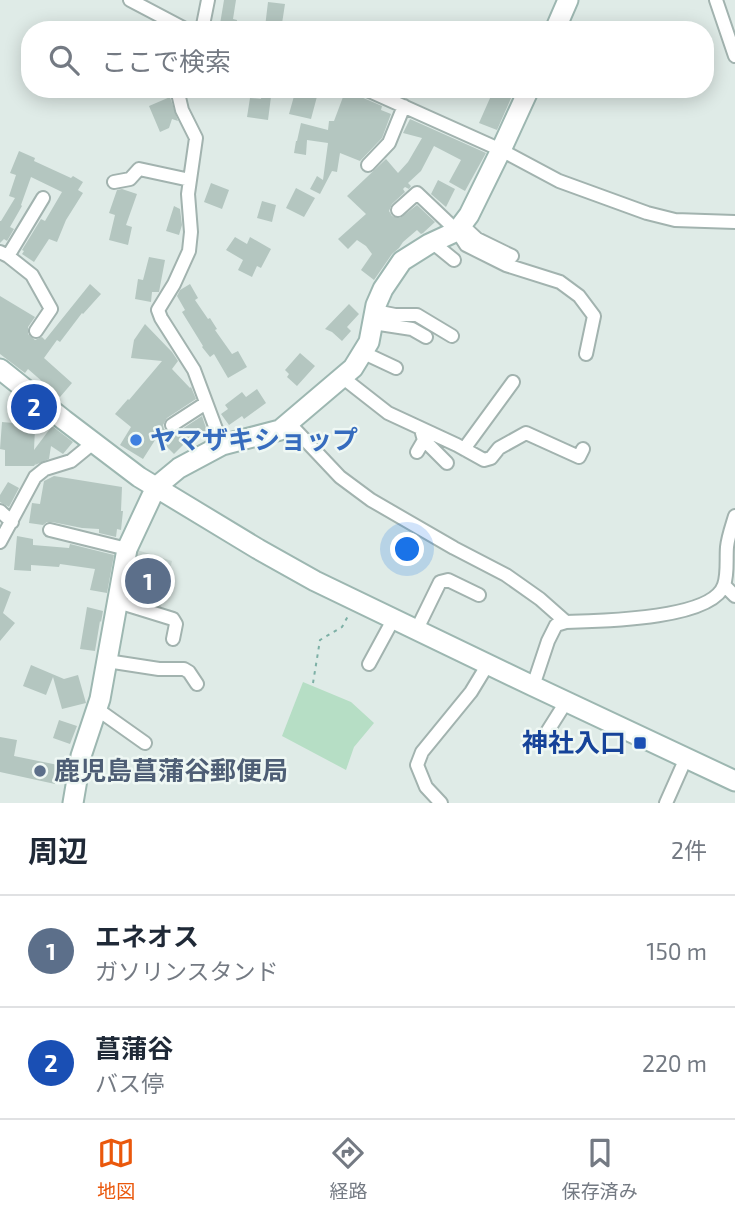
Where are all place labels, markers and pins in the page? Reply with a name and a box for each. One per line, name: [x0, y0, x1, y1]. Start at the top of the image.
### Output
pin: 2: [11, 381, 57, 433]
place label: ヤマザキショップ: [150, 423, 358, 454]
marker: ヤマザキショップ: [128, 432, 144, 448]
pin: 1: [125, 555, 171, 607]
place label: 神社入口: [522, 726, 626, 757]
marker: 神社入口: [632, 735, 648, 751]
place label: 鹿児島菖蒲谷郵便局: [54, 754, 288, 785]
marker: 鹿児島菖蒲谷郵便局: [32, 763, 48, 779]

